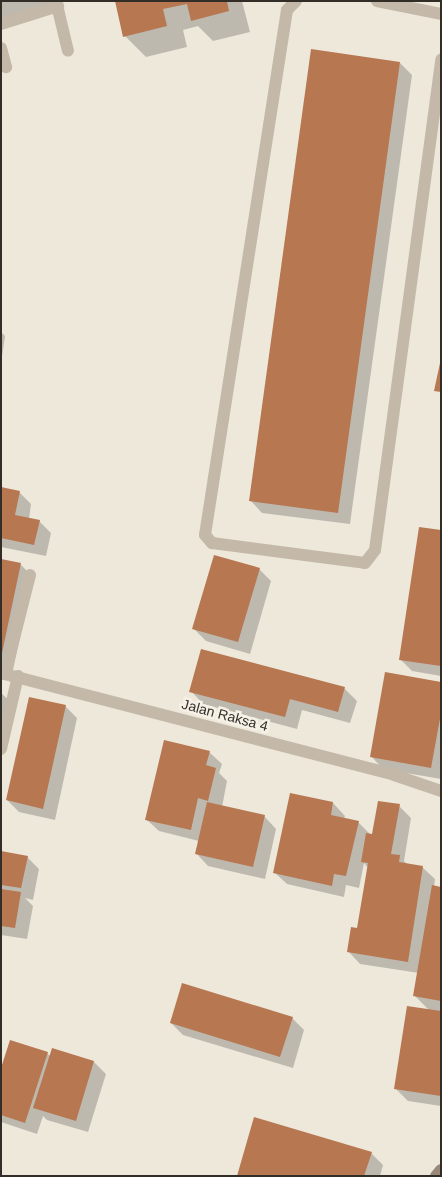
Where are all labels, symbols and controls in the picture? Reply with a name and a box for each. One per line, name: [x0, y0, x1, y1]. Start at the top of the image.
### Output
street label: Jalan Raksa 4: [180, 695, 270, 735]

